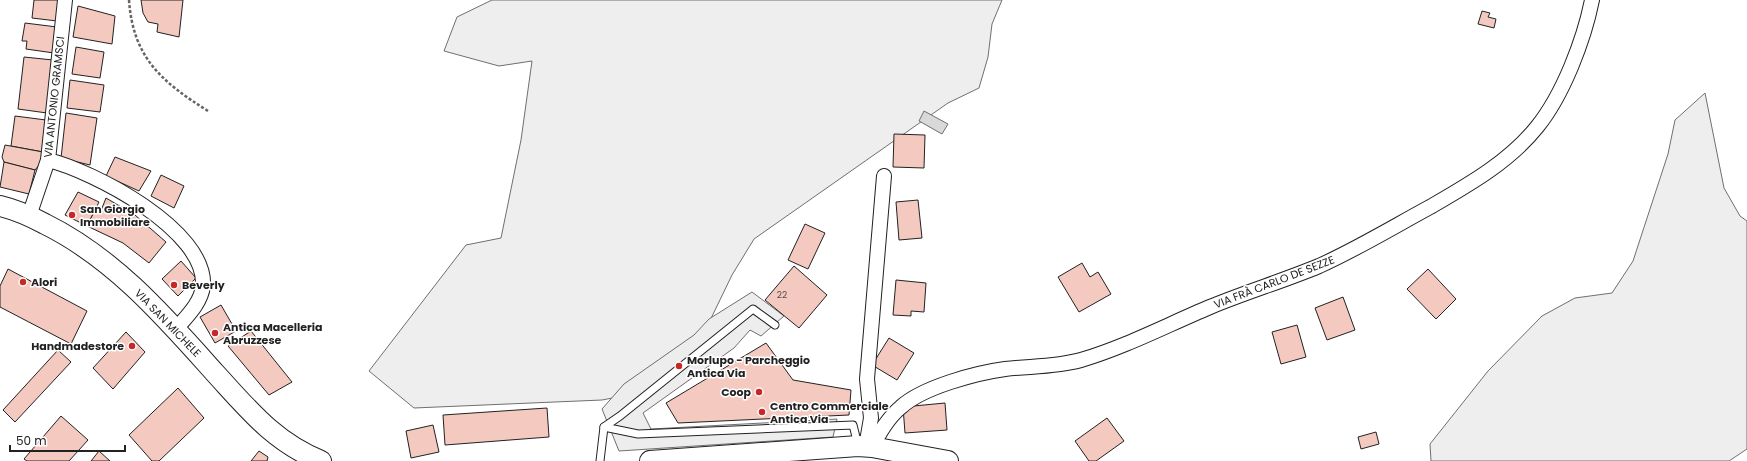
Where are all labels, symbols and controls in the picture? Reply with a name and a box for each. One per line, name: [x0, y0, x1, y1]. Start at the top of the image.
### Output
street label: VIA ANTONIO GRAMSCI: [40, 35, 68, 159]
place label: San Giorgio Immobiliare: [80, 201, 150, 230]
marker: San Giorgio Immobiliare: [67, 210, 77, 220]
street label: VIA FRÀ CARLO DE SEZZE: [1211, 252, 1337, 312]
place label: Alori: [31, 274, 57, 290]
marker: Alori: [18, 277, 28, 287]
place label: Beverly: [182, 277, 225, 293]
marker: Beverly: [169, 280, 179, 290]
street label: VIA SAN MICHELE: [131, 285, 205, 361]
house number: 22: [777, 289, 787, 301]
place label: Antica Macelleria Abruzzese: [223, 319, 322, 348]
marker: Antica Macelleria Abruzzese: [210, 328, 220, 338]
place label: Handmadestore: [31, 338, 124, 354]
marker: Handmadestore: [127, 341, 137, 351]
place label: Morlupo - Parcheggio Antica Via: [687, 352, 810, 381]
marker: Morlupo - Parcheggio Antica Via: [674, 361, 684, 371]
place label: Coop: [721, 384, 752, 400]
marker: Coop: [754, 387, 764, 397]
place label: Centro Commerciale Antica Via: [770, 398, 889, 427]
marker: Centro Commerciale Antica Via: [757, 407, 767, 417]
scale bar: [10, 427, 125, 453]
text: 50 m: [16, 432, 47, 449]

